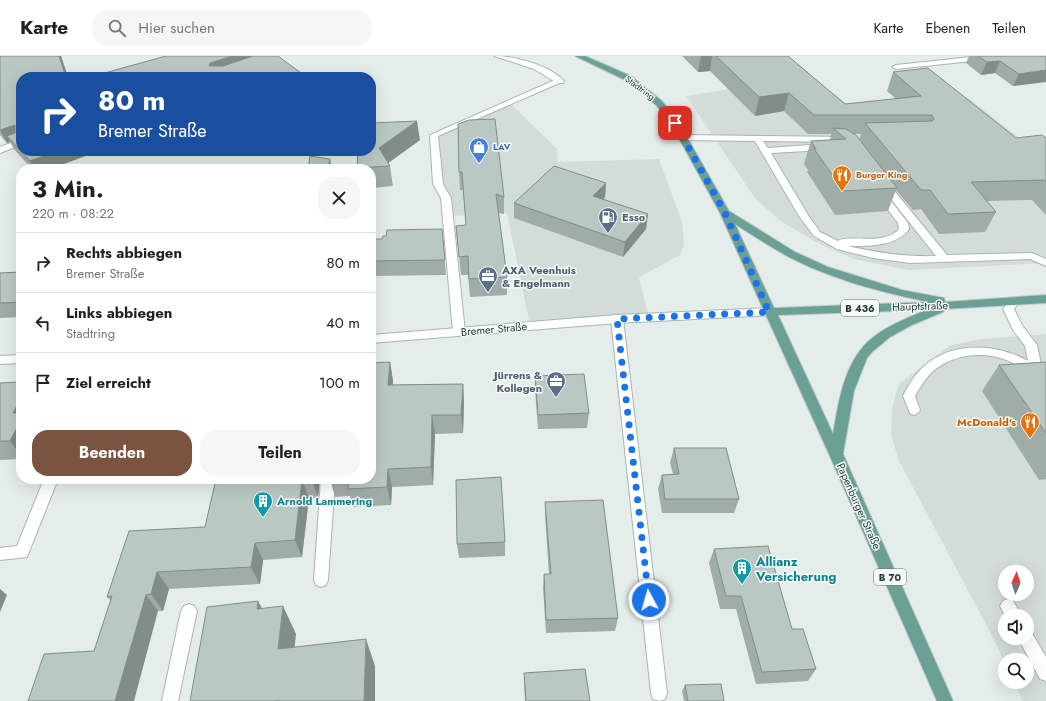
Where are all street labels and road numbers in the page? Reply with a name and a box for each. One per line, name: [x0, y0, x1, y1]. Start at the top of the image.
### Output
street label: Stadtring: [623, 72, 658, 103]
street label: Hauptstraße: [892, 297, 949, 315]
road number: B 436: [841, 300, 879, 316]
street label: Bremer Straße: [460, 318, 528, 340]
street label: Papenburger Straße: [833, 460, 885, 552]
road number: B 70: [874, 569, 906, 585]

